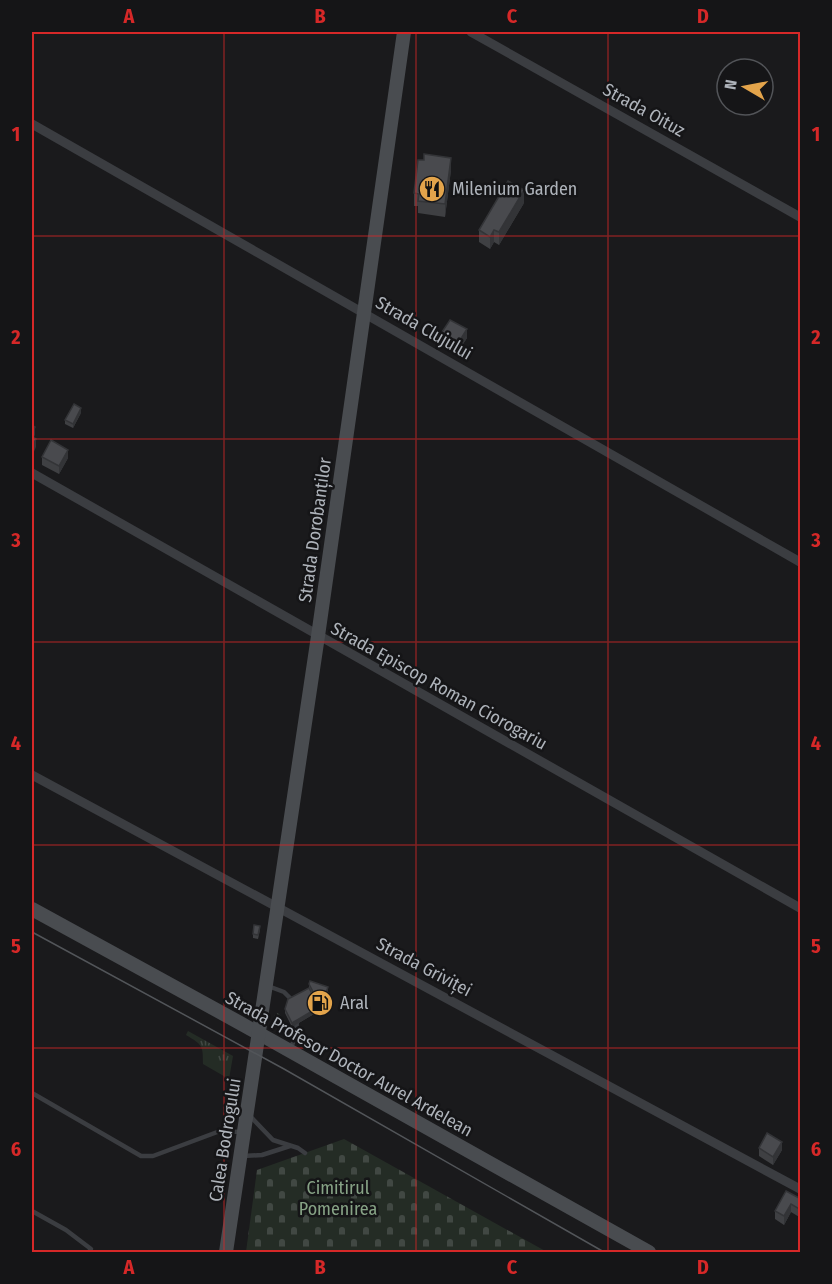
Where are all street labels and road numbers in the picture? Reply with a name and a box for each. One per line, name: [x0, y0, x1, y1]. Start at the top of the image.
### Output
street label: Strada Oituz: [599, 78, 689, 142]
street label: Strada Clujului: [372, 292, 476, 364]
street label: Strada Dorobanților: [294, 456, 336, 604]
street label: Strada Episcop Roman Ciorogariu: [327, 617, 551, 755]
street label: Strada Griviței: [373, 933, 475, 1001]
street label: Strada Profesor Doctor Aurel Ardelean: [221, 987, 477, 1141]
street label: Calea Bodrogului: [204, 1077, 246, 1203]

